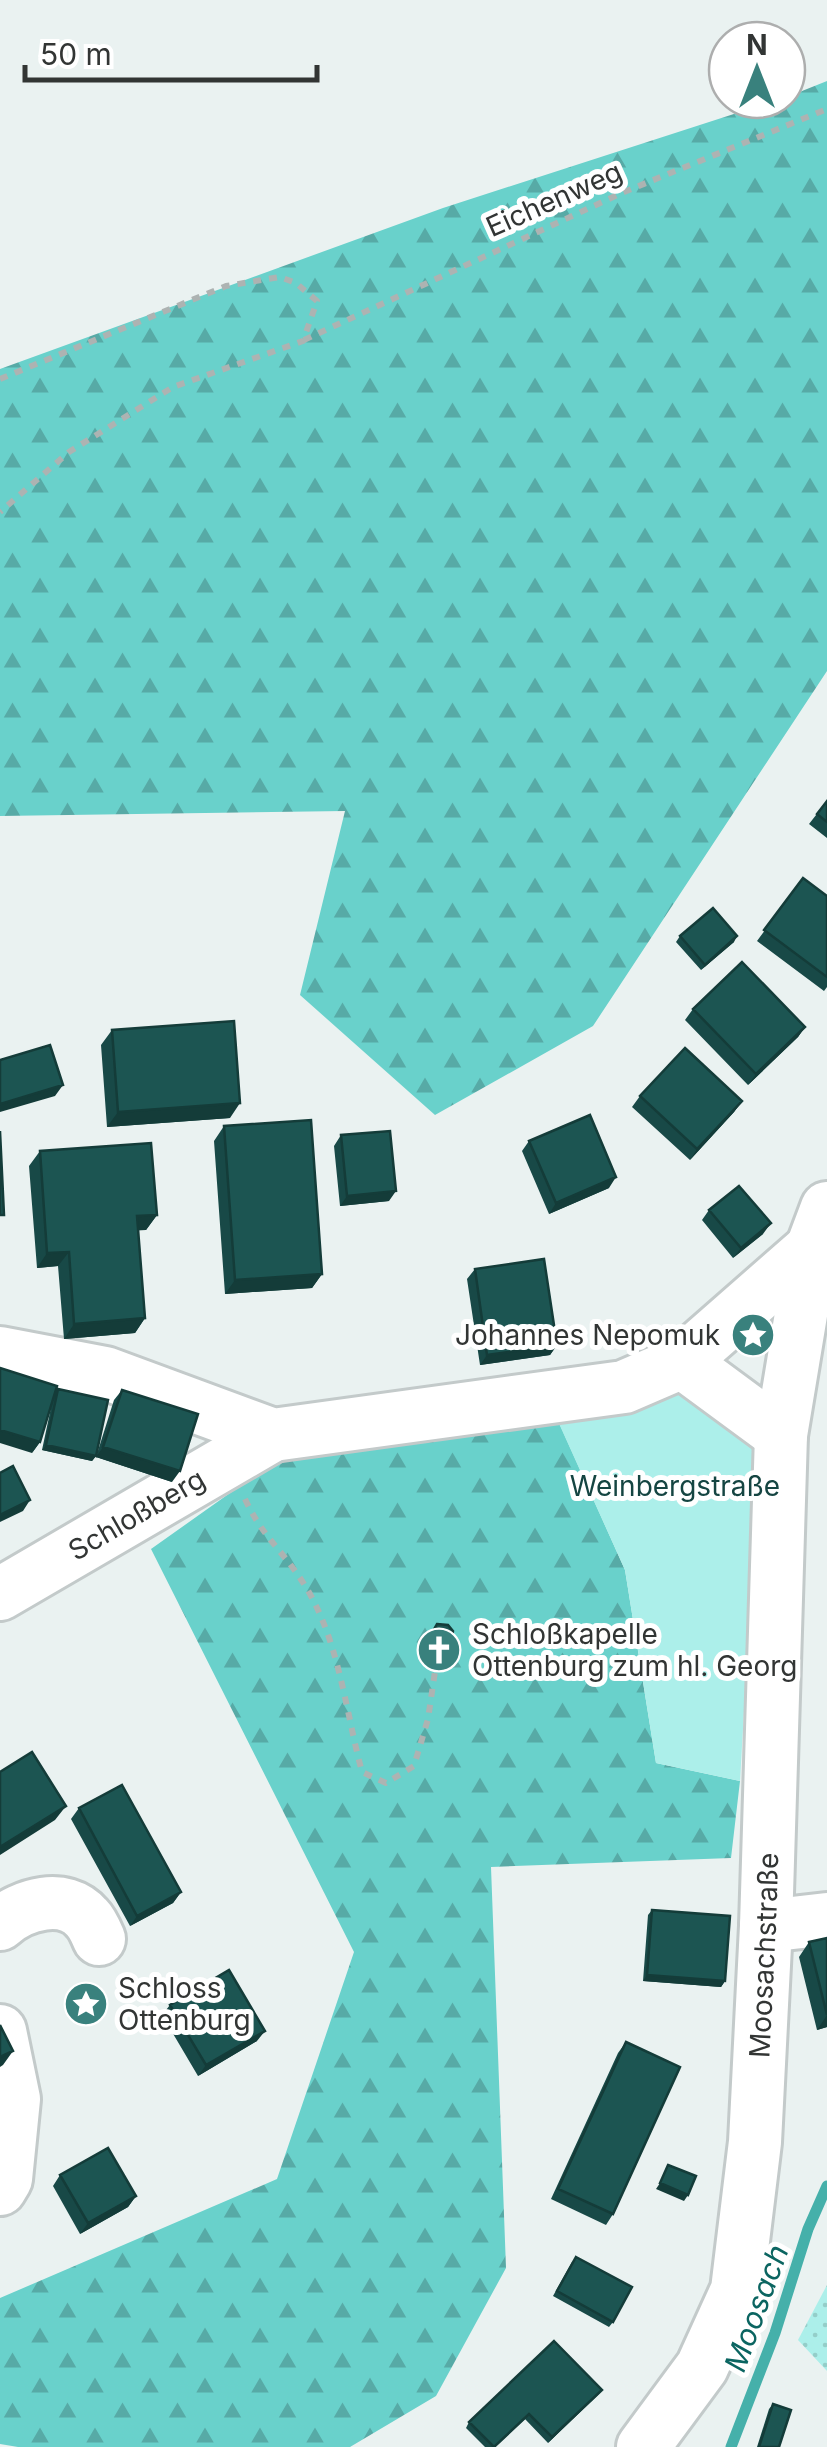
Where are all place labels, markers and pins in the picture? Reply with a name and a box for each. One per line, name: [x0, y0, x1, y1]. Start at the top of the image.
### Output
place icon: Johannes Nepomuk: [730, 1312, 776, 1358]
place label: Johannes Nepomuk: [455, 1318, 720, 1352]
place label: Schloßkapelle Ottenburg zum hl. Georg: [472, 1617, 797, 1683]
church icon: Schloßkapelle Ottenburg zum hl. Georg: [416, 1627, 462, 1673]
place label: Schloss Ottenburg: [118, 1971, 251, 2037]
place icon: Schloss Ottenburg: [63, 1981, 109, 2027]

